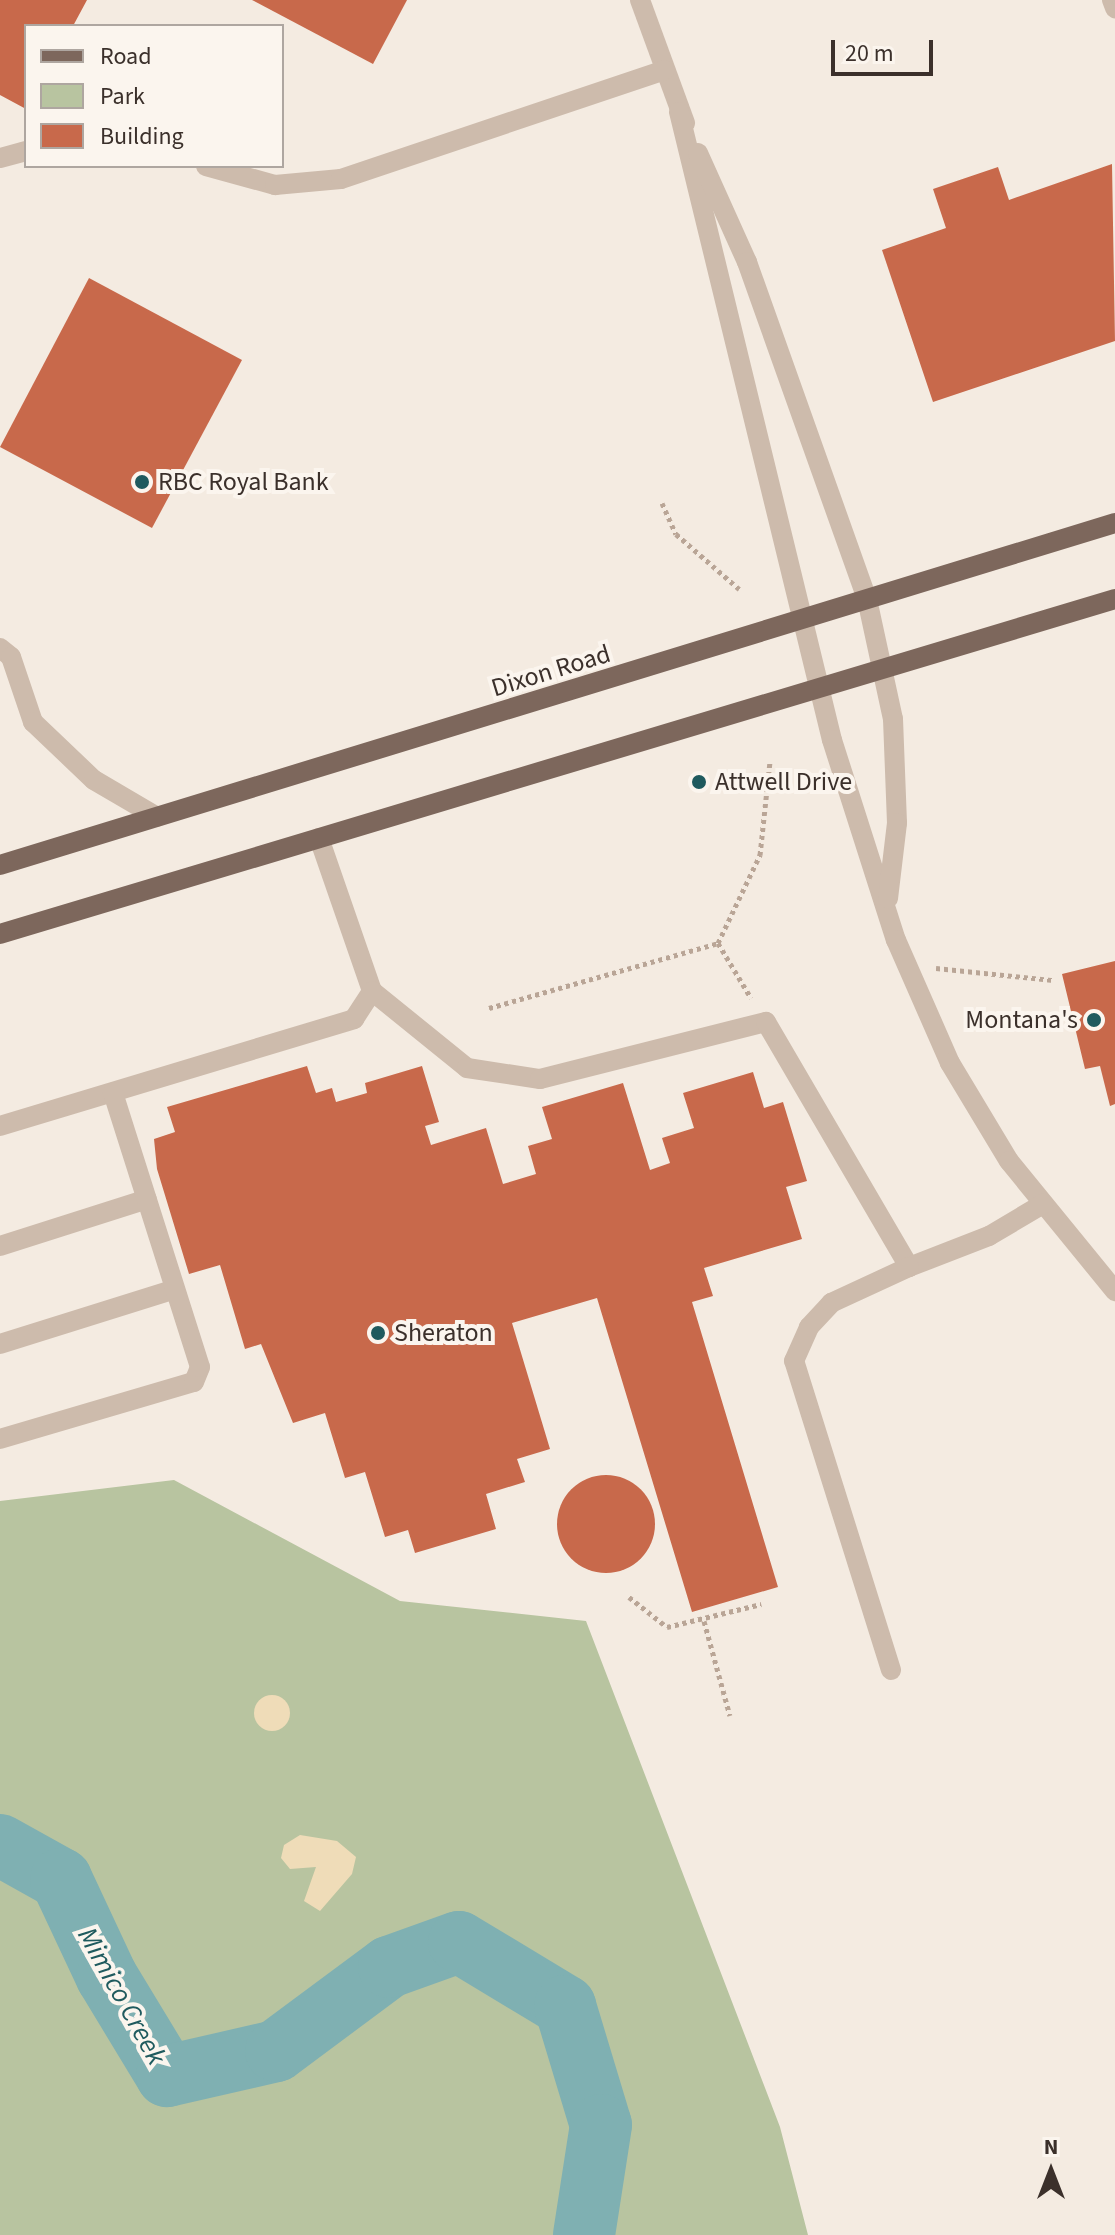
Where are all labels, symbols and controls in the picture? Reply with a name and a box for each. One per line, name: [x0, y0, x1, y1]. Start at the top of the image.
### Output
legend: [24, 24, 284, 168]
scale bar: [835, 24, 937, 74]
text: 20 m: [845, 36, 894, 71]
text: Road: [100, 39, 152, 74]
text: Park: [100, 79, 145, 114]
text: Building: [100, 119, 184, 154]
place label: RBC Royal Bank: [158, 466, 329, 498]
marker: RBC Royal Bank: [133, 473, 151, 491]
street label: Dixon Road: [488, 638, 614, 704]
place label: Attwell Drive: [715, 766, 852, 798]
marker: Attwell Drive: [690, 773, 708, 791]
place label: Montana's: [965, 1004, 1078, 1036]
marker: Montana's: [1085, 1011, 1103, 1029]
place label: Sheraton: [394, 1317, 493, 1349]
marker: Sheraton: [369, 1324, 387, 1342]
water label: Mimico Creek: [70, 1921, 174, 2071]
north arrow: [1011, 2131, 1091, 2211]
text: N: [1044, 2131, 1058, 2163]

